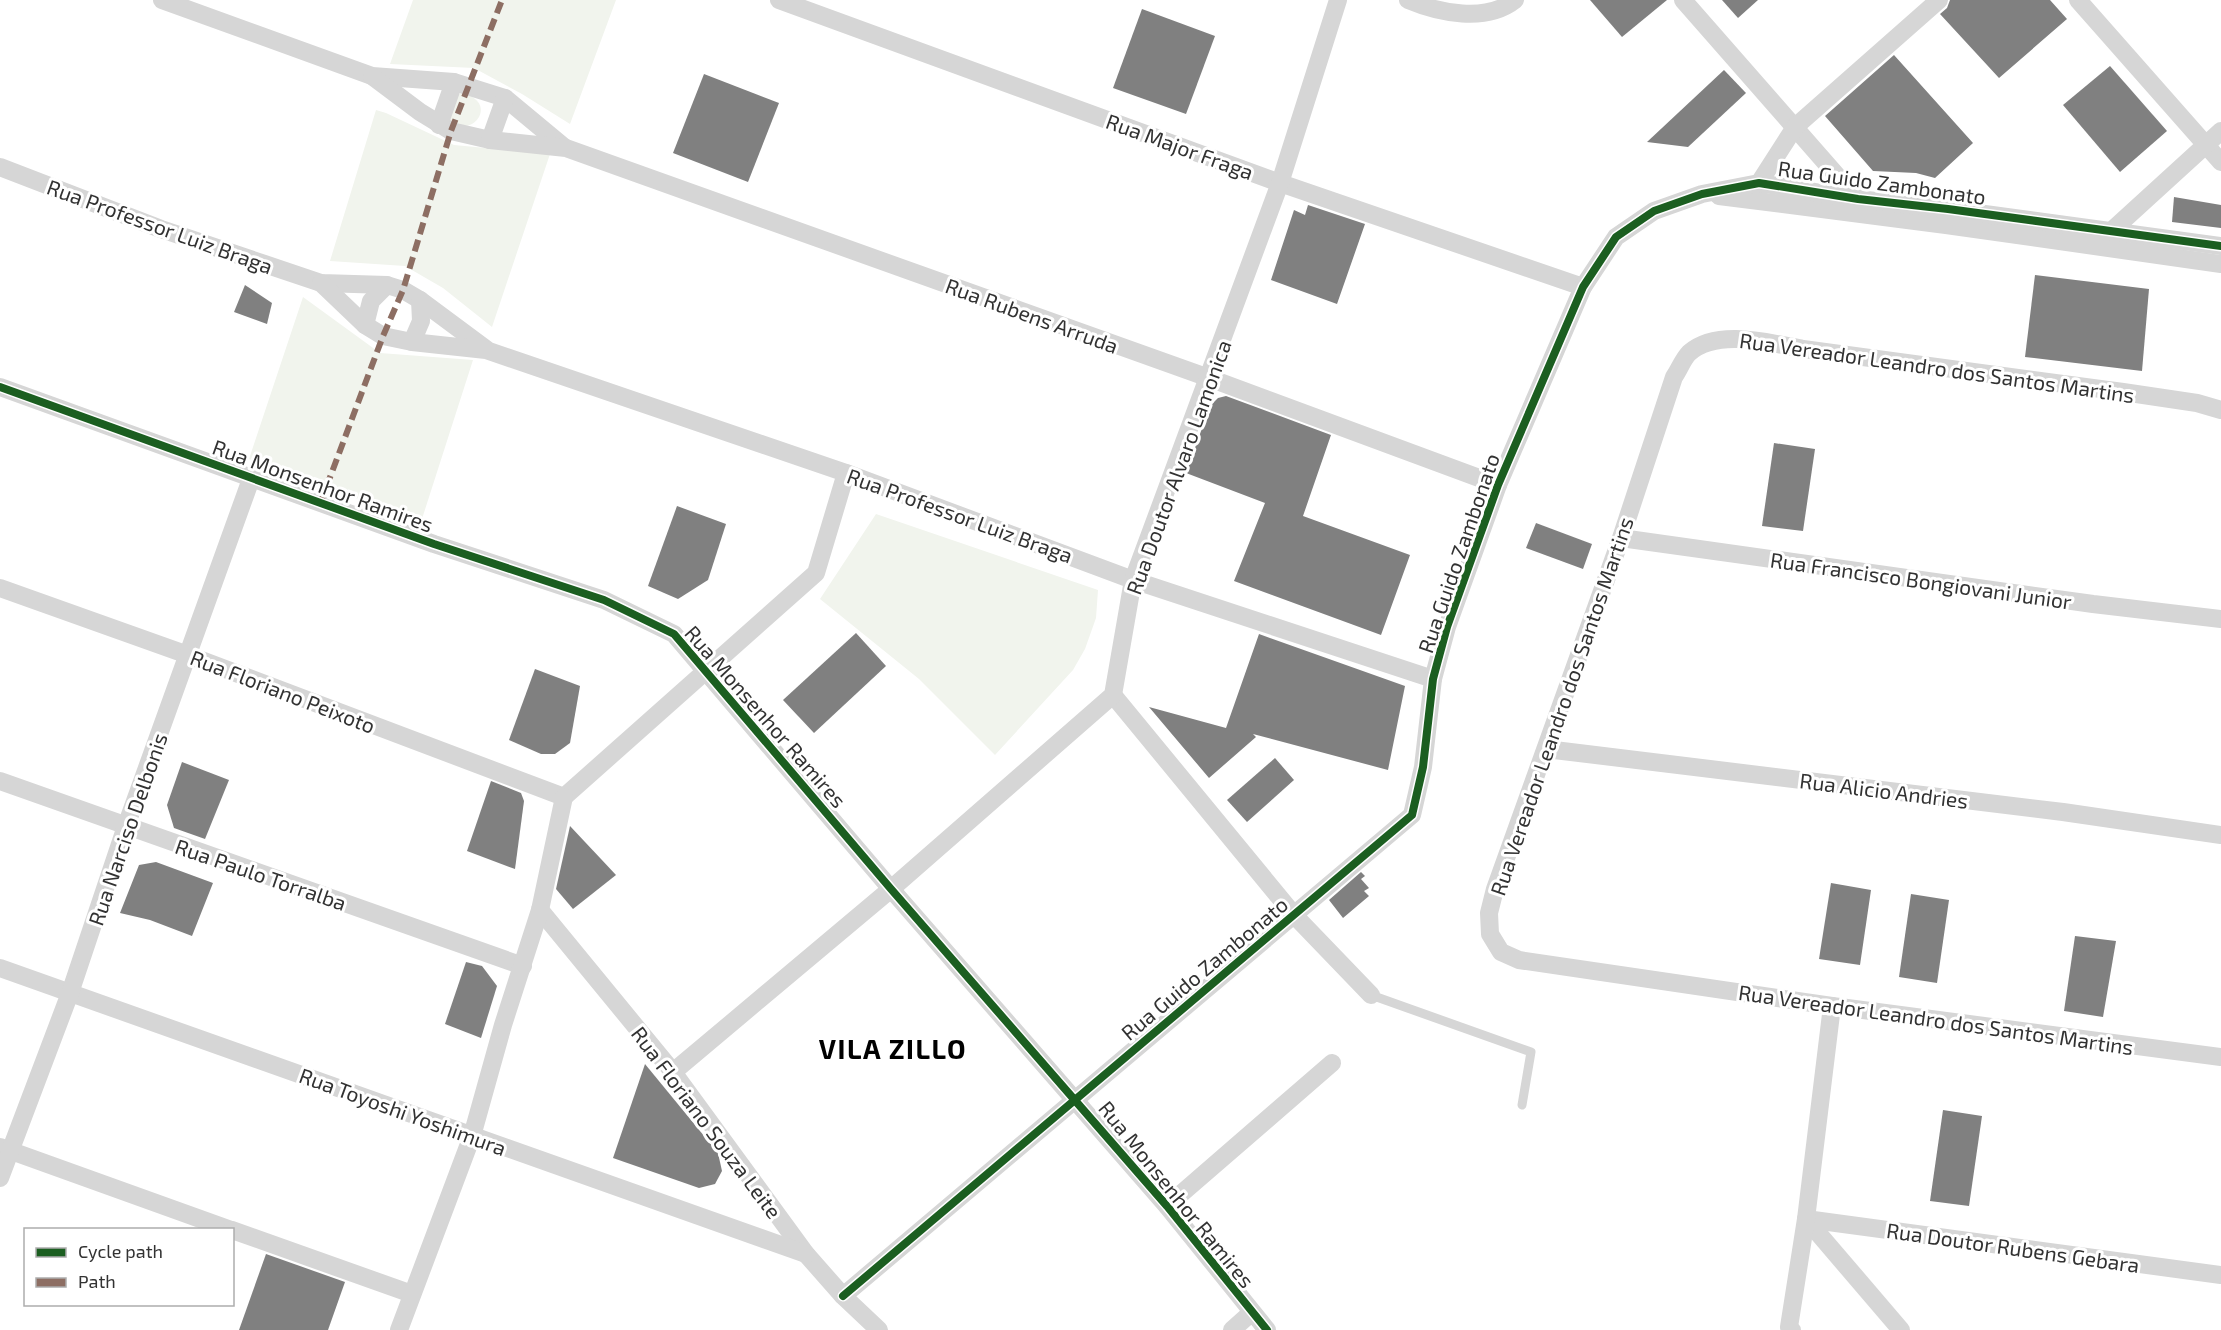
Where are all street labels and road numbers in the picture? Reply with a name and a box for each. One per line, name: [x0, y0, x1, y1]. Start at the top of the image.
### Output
street label: Rua Major Fraga: [1103, 108, 1257, 185]
street label: Rua Guido Zambonato: [1777, 155, 1987, 209]
street label: Rua Professor Luiz Braga: [44, 174, 276, 278]
street label: Rua Rubens Arruda: [942, 272, 1122, 358]
street label: Rua Vereador Leandro dos Santos Martins: [1738, 327, 2136, 407]
street label: Rua Doutor Alvaro Lamonica: [1120, 336, 1236, 598]
street label: Rua Monsenhor Ramires: [209, 433, 437, 537]
street label: Rua Guido Zambonato: [1412, 450, 1504, 656]
street label: Rua Professor Luiz Braga: [844, 463, 1076, 567]
street label: Rua Vereador Leandro dos Santos Martins: [1484, 513, 1638, 899]
street label: Rua Francisco Bongiovani Junior: [1769, 546, 2074, 614]
street label: Rua Monsenhor Ramires: [680, 620, 852, 812]
street label: Rua Floriano Peixoto: [187, 644, 379, 738]
street label: Rua Narciso Delbonis: [82, 730, 172, 928]
street label: Rua Alicio Andries: [1798, 767, 1970, 813]
street label: Rua Paulo Torralba: [172, 833, 350, 915]
street label: Rua Guido Zambonato: [1116, 891, 1292, 1045]
street label: Rua Vereador Leandro dos Santos Martins: [1737, 979, 2135, 1059]
street label: Rua Floriano Souza Leite: [627, 1021, 787, 1223]
street label: Rua Toyoshi Yoshimura: [296, 1062, 510, 1160]
street label: Rua Monsenhor Ramires: [1094, 1096, 1260, 1292]
street label: Rua Doutor Rubens Gebara: [1885, 1217, 2141, 1277]

